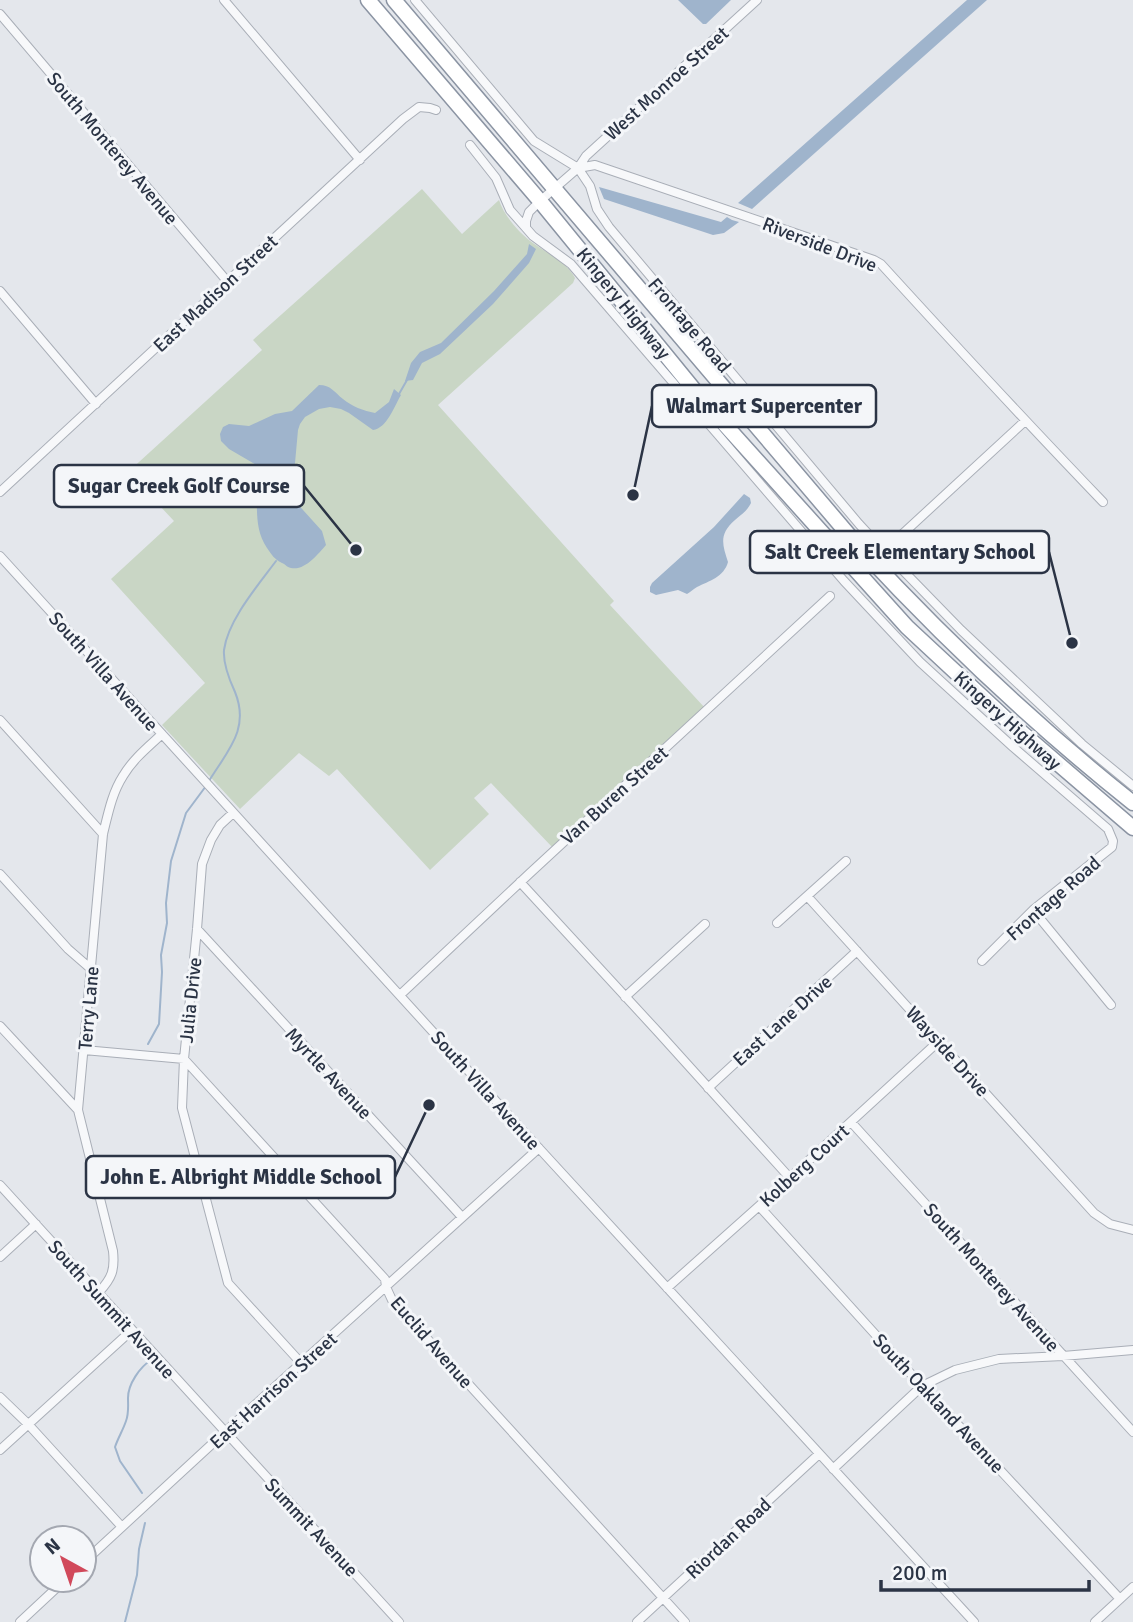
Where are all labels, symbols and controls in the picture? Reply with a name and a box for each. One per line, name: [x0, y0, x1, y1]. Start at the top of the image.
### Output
street label: West Monroe Street: [599, 21, 734, 146]
street label: South Monterey Avenue: [41, 67, 183, 230]
street label: Riverside Drive: [759, 212, 880, 278]
street label: East Madison Street: [148, 230, 283, 358]
street label: Kingery Highway: [571, 243, 676, 364]
street label: Frontage Road: [642, 273, 736, 378]
callout: Walmart Supercenter: [652, 385, 876, 427]
text: Walmart Supercenter: [666, 393, 863, 419]
callout: Sugar Creek Golf Course: [54, 465, 304, 507]
text: Sugar Creek Golf Course: [68, 473, 290, 499]
callout: Salt Creek Elementary School: [750, 531, 1049, 573]
text: Salt Creek Elementary School: [765, 539, 1036, 565]
street label: South Villa Avenue: [43, 607, 163, 736]
street label: Kingery Highway: [948, 666, 1066, 776]
street label: Van Buren Street: [556, 741, 674, 850]
street label: Frontage Road: [1002, 851, 1106, 946]
street label: Julia Drive: [175, 956, 207, 1044]
street label: Terry Lane: [73, 965, 105, 1051]
street label: East Lane Drive: [728, 970, 837, 1072]
street label: Wayside Drive: [900, 1001, 994, 1102]
street label: Myrtle Avenue: [280, 1023, 377, 1125]
street label: South Villa Avenue: [425, 1026, 545, 1155]
street label: Kolberg Court: [755, 1119, 855, 1212]
callout: John E. Albright Middle School: [86, 1156, 395, 1198]
text: John E. Albright Middle School: [100, 1164, 382, 1190]
street label: South Monterey Avenue: [918, 1198, 1064, 1357]
street label: South Summit Avenue: [43, 1235, 180, 1384]
street label: Euclid Avenue: [385, 1292, 478, 1394]
street label: East Harrison Street: [205, 1327, 343, 1454]
street label: South Oakland Avenue: [867, 1329, 1009, 1479]
street label: Summit Avenue: [259, 1473, 363, 1582]
street label: Riordan Road: [681, 1493, 776, 1584]
north arrow: [28, 1524, 98, 1594]
text: N: [40, 1533, 65, 1560]
scale bar: [881, 1548, 1089, 1592]
text: 200 m: [892, 1560, 947, 1586]

